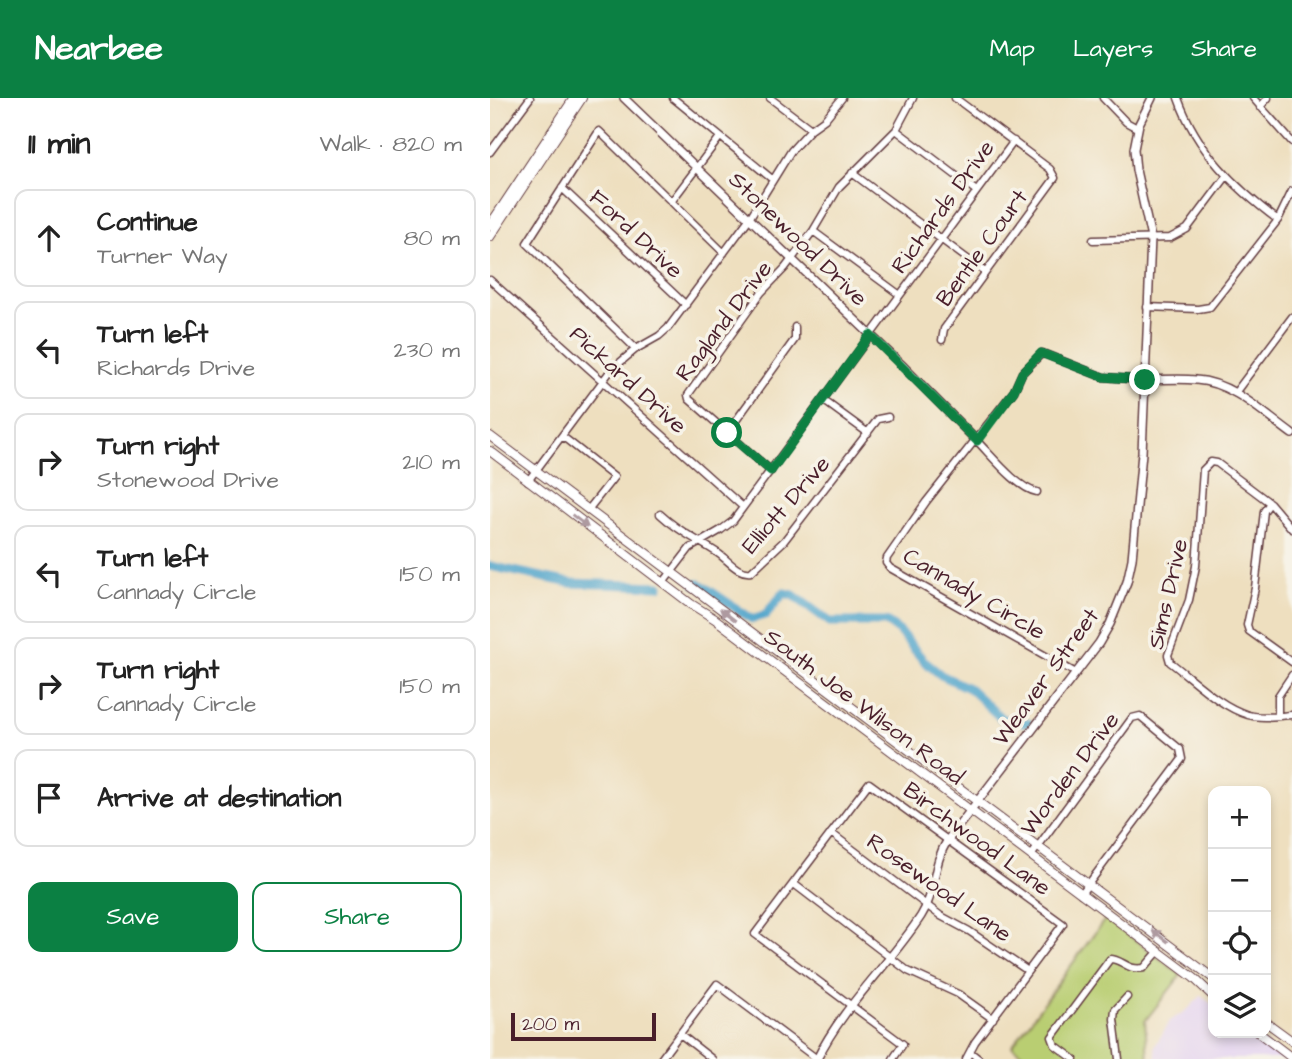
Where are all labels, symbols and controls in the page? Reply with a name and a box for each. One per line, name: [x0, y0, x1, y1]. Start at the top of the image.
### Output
text: Nearbee: [35, 26, 163, 72]
text: Map: [990, 32, 1035, 66]
text: Layers: [1073, 32, 1153, 66]
text: Share: [1191, 32, 1257, 66]
text: 11 min: [28, 123, 91, 165]
text: Walk · 820 m: [320, 128, 462, 160]
street label: Richards Drive: [884, 134, 1002, 280]
street label: Stonewood Drive: [721, 164, 875, 314]
street label: Ford Drive: [582, 182, 690, 286]
street label: Bentle Court: [929, 182, 1036, 313]
text: Continue: [97, 204, 198, 240]
icon: ahead: [30, 219, 68, 257]
text: 80 m: [403, 222, 460, 254]
text: Turner Way: [97, 240, 228, 272]
street label: Ragland Drive: [668, 254, 781, 388]
text: Turn left: [97, 316, 208, 352]
street label: Pickard Drive: [562, 319, 694, 441]
icon: left: [30, 331, 68, 369]
text: 230 m: [394, 334, 460, 366]
text: Richards Drive: [97, 352, 255, 384]
route end: [1129, 364, 1160, 395]
route start: [711, 417, 742, 448]
text: Turn right: [97, 428, 219, 464]
icon: right: [30, 443, 68, 481]
text: 210 m: [402, 446, 460, 478]
street label: Elliott Drive: [734, 449, 838, 561]
text: Stonewood Drive: [97, 464, 279, 496]
one-way arrow: [571, 513, 589, 528]
street label: Sims Drive: [1140, 536, 1196, 652]
text: Turn left: [97, 540, 208, 576]
street label: Cannady Circle: [896, 540, 1051, 649]
icon: left: [30, 555, 68, 593]
text: 150 m: [399, 558, 460, 590]
text: Cannady Circle: [97, 576, 256, 608]
street label: Weaver Street: [985, 601, 1107, 752]
one-way arrow: [719, 609, 737, 623]
street label: South Joe Wilson Road: [757, 621, 971, 793]
text: Turn right: [97, 652, 219, 688]
icon: right: [30, 667, 68, 705]
text: 150 m: [399, 670, 460, 702]
text: Cannady Circle: [97, 688, 256, 720]
street label: Worden Drive: [1013, 705, 1127, 843]
street label: Birchwood Lane: [897, 774, 1057, 904]
icon: arrive: [30, 779, 68, 817]
text: Arrive at destination: [97, 780, 342, 816]
map controls: [1208, 786, 1271, 1038]
button: +: [1208, 786, 1271, 849]
street label: Rosewood Lane: [860, 826, 1018, 950]
button: −: [1208, 849, 1271, 912]
button: Save: [28, 882, 238, 952]
button: Share: [252, 882, 462, 952]
button: locate: [1208, 912, 1271, 975]
one-way arrow: [1151, 929, 1169, 944]
button: layers: [1208, 975, 1271, 1038]
scale bar: [511, 1010, 656, 1042]
text: 200 m: [522, 1011, 579, 1038]

